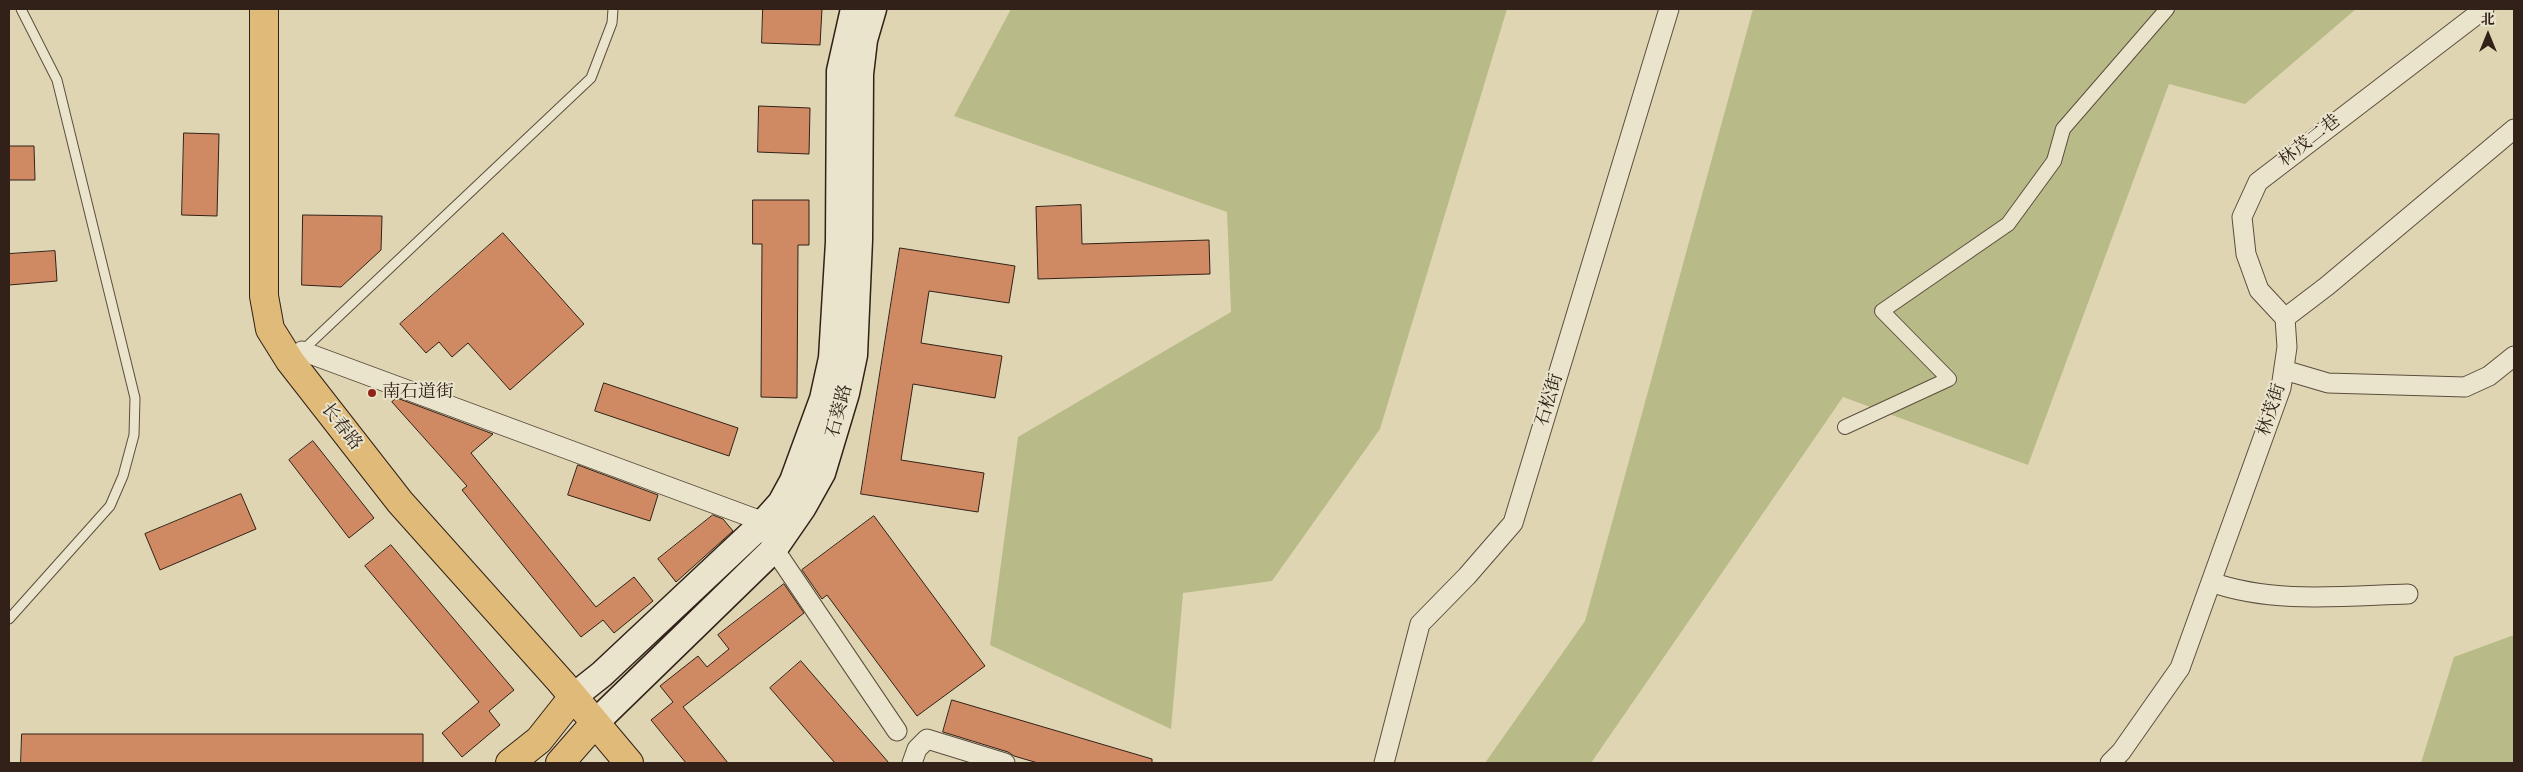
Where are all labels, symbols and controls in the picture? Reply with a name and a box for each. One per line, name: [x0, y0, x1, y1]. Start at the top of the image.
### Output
north arrow: [2463, 10, 2513, 60]
text: 北: [2481, 10, 2495, 29]
street label: 林茂二巷: [2275, 110, 2345, 172]
street label: 石松街: [1532, 371, 1568, 429]
street label: 林茂街: [2253, 381, 2291, 439]
place label: 南石道街: [382, 382, 454, 404]
street label: 石葵路: [823, 382, 857, 440]
marker: 南石道街: [366, 387, 378, 399]
street label: 长春路: [316, 399, 366, 455]

